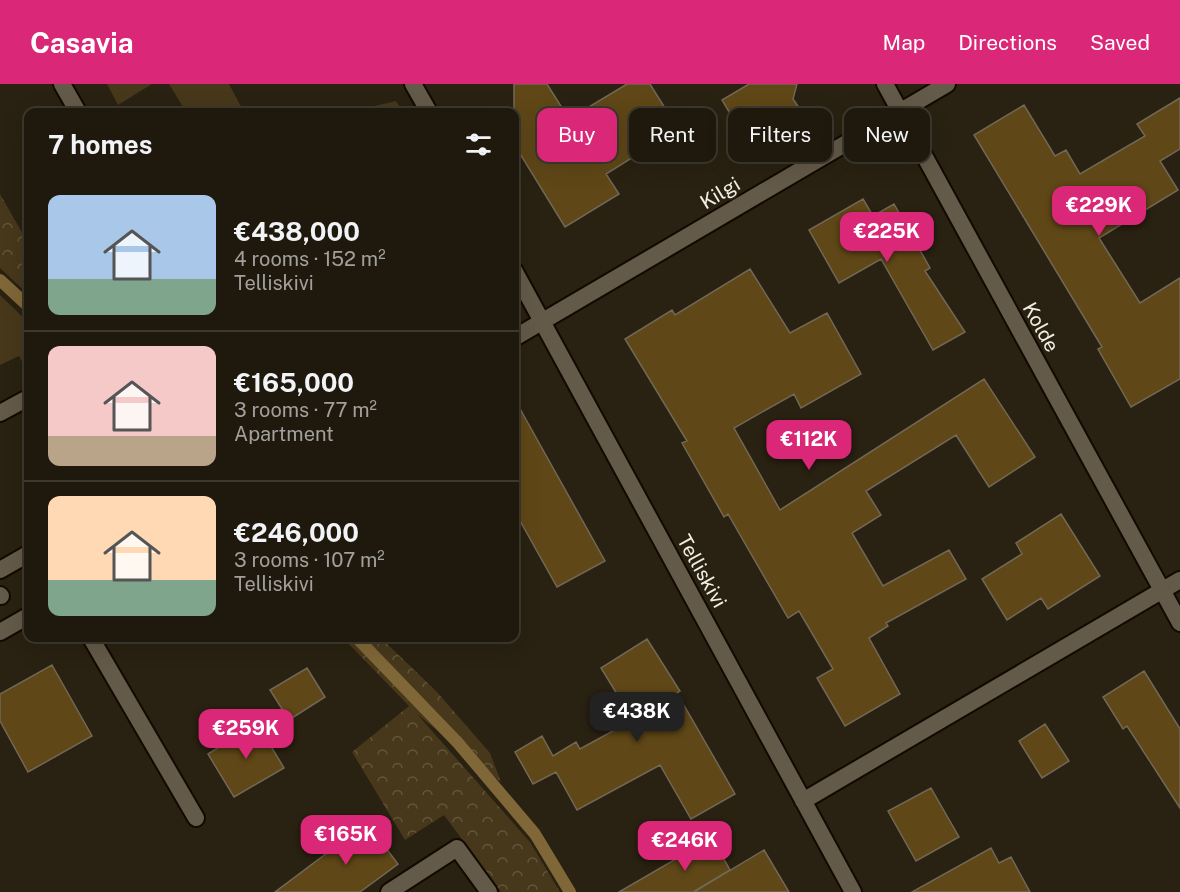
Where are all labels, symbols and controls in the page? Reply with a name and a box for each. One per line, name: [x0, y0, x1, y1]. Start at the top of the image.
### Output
text: Casavia: [30, 26, 134, 59]
text: Map: [883, 30, 925, 55]
text: Directions: [958, 30, 1057, 55]
text: Saved: [1090, 30, 1150, 55]
chip: Buy: [537, 108, 617, 162]
chip: Rent: [629, 108, 716, 162]
chip: Filters: [728, 108, 832, 162]
chip: New: [844, 108, 930, 162]
icon: filters: [462, 128, 495, 161]
text: 7 homes: [48, 129, 152, 160]
street label: Kilgi: [696, 172, 744, 214]
pin: €229K: [1057, 186, 1141, 237]
text: €229K: [1066, 193, 1132, 217]
pin: €225K: [845, 212, 929, 263]
text: €438,000: [234, 216, 360, 247]
icon: home: [96, 219, 168, 291]
text: €225K: [854, 219, 920, 243]
text: 4 rooms · 152 m²: [234, 247, 386, 271]
text: Telliskivi: [234, 271, 314, 295]
street label: Kolde: [1018, 298, 1064, 356]
text: €165,000: [234, 367, 354, 398]
icon: home: [96, 370, 168, 442]
text: 3 rooms · 77 m²: [234, 398, 377, 422]
pin: €112K: [767, 420, 851, 471]
text: Apartment: [234, 422, 334, 446]
text: €112K: [780, 427, 838, 451]
text: €246,000: [234, 517, 359, 548]
icon: home: [96, 520, 168, 592]
street label: Telliskivi: [672, 530, 732, 612]
text: 3 rooms · 107 m²: [234, 548, 385, 572]
text: Telliskivi: [234, 572, 314, 596]
pin: €438K: [595, 692, 679, 743]
text: €438K: [603, 699, 671, 723]
pin: €259K: [204, 709, 288, 760]
text: €259K: [213, 716, 279, 740]
pin: €165K: [304, 815, 388, 866]
pin: €246K: [643, 821, 727, 872]
text: €165K: [315, 822, 377, 846]
text: €246K: [652, 828, 718, 852]

